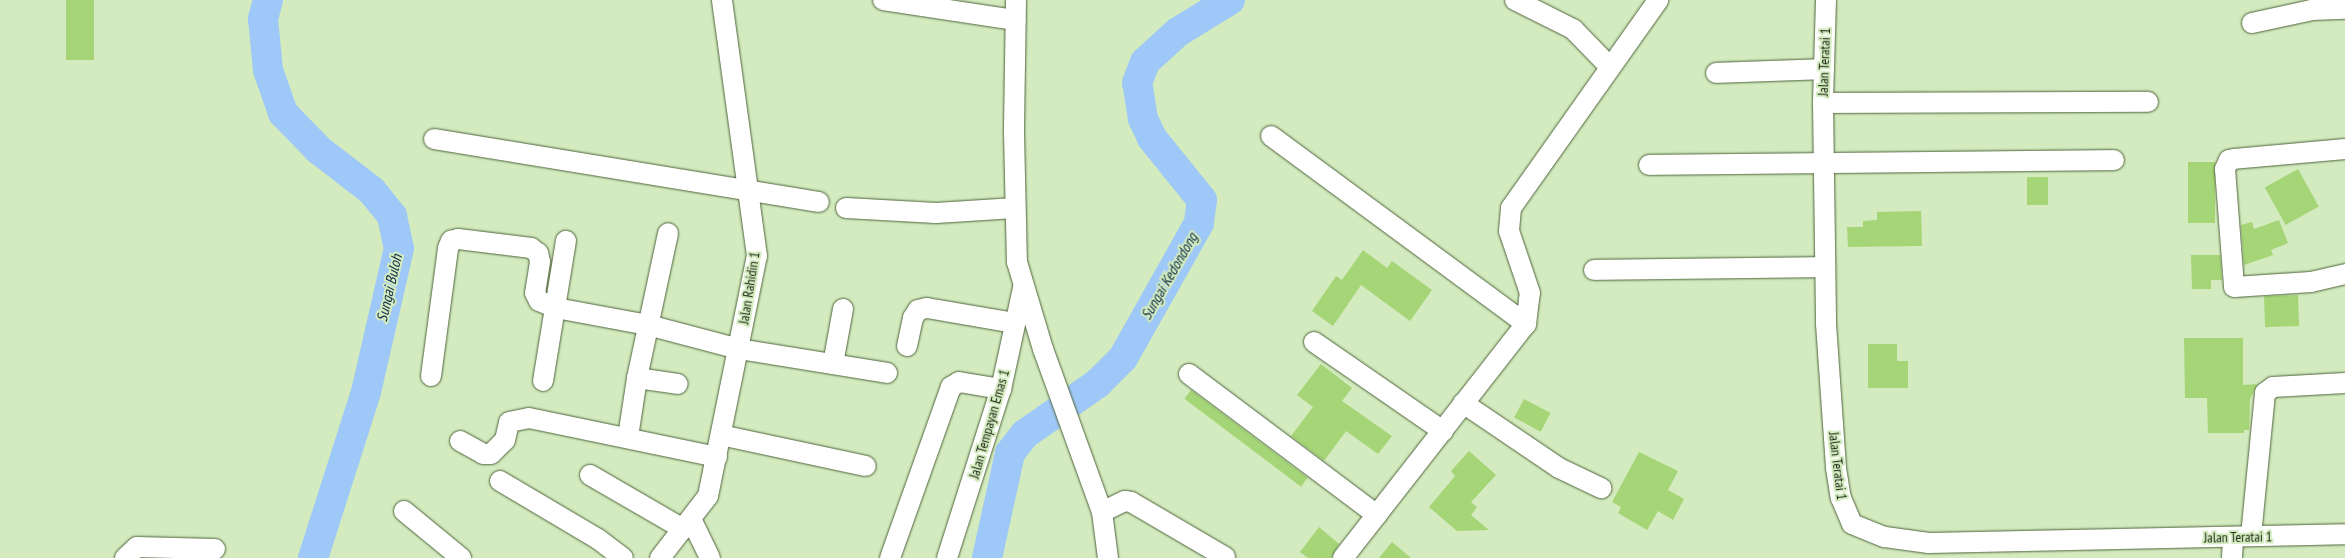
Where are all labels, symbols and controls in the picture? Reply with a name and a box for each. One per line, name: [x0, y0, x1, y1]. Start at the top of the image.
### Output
street label: Jalan Teratai 1: [1814, 27, 1834, 97]
water label: Sungai Kedondong: [1137, 229, 1201, 323]
street label: Jalan Rahidin 1: [735, 251, 763, 325]
water label: Sungai Buloh: [373, 253, 405, 323]
street label: Jalan Tempayan Emas 1: [965, 367, 1013, 481]
street label: Jalan Teratai 1: [1825, 431, 1851, 501]
street label: Jalan Teratai 1: [2203, 528, 2273, 546]

